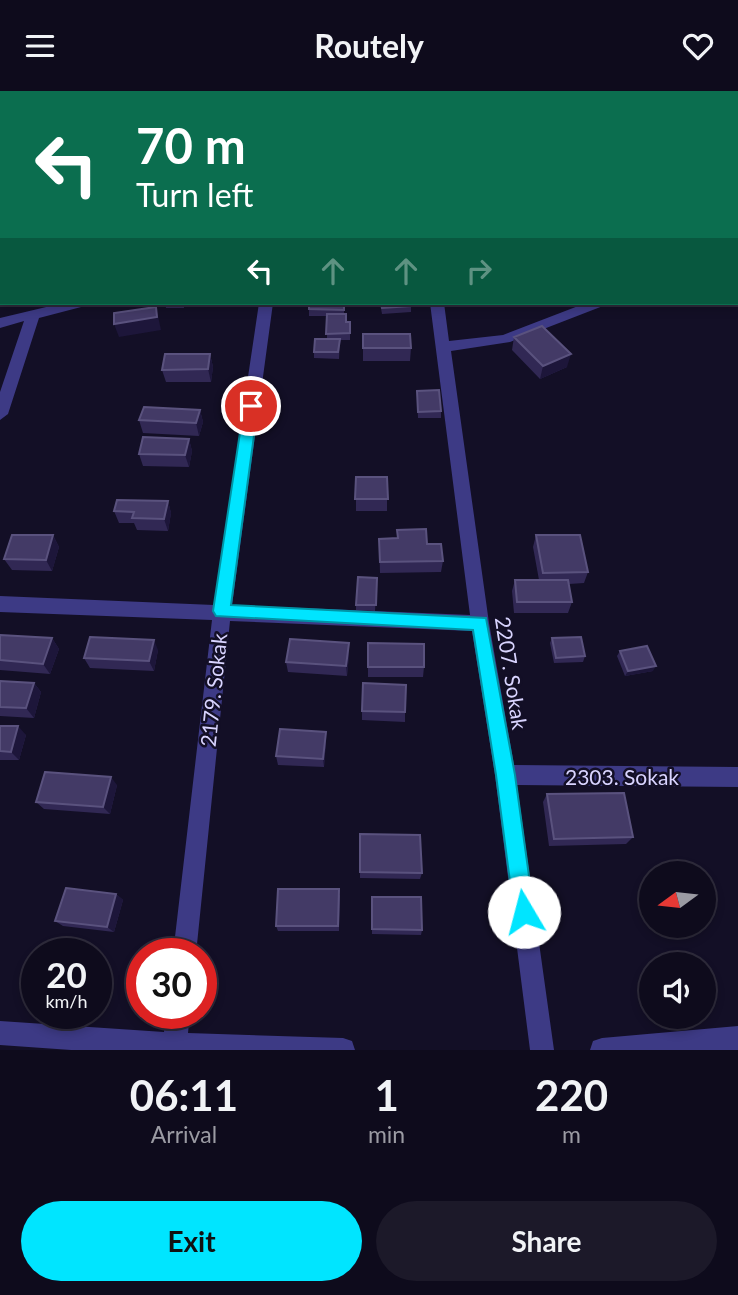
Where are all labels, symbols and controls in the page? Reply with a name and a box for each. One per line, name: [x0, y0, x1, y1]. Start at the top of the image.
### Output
text: Routely: [314, 26, 424, 65]
icon: menu: [21, 27, 59, 65]
icon: heart: [679, 27, 717, 65]
text: 70 m: [136, 116, 246, 174]
icon: left: [21, 119, 112, 210]
text: Turn left: [136, 175, 253, 214]
icon: left: [241, 252, 279, 290]
icon: ahead: [314, 252, 352, 290]
icon: ahead: [387, 252, 425, 290]
icon: right: [460, 252, 498, 290]
pin: [221, 376, 281, 436]
icon: arrive: [232, 387, 270, 425]
street label: 2207. Sokak: [491, 615, 533, 732]
street label: 2179. Sokak: [195, 632, 231, 748]
street label: 2303. Sokak: [565, 764, 679, 789]
north arrow: [639, 861, 716, 938]
map controls: [639, 861, 716, 1029]
position arrow: [487, 875, 561, 949]
speed limit sign: 30: [126, 938, 217, 1029]
button: sound: [639, 952, 716, 1029]
text: 20: [46, 953, 87, 995]
text: km/h: [45, 990, 88, 1012]
text: 06:11: [130, 1070, 238, 1120]
text: 1: [374, 1070, 399, 1120]
text: 220: [535, 1070, 608, 1120]
text: Arrival: [151, 1120, 217, 1148]
text: min: [368, 1120, 405, 1148]
text: m: [562, 1120, 581, 1148]
button: Exit: [21, 1201, 362, 1281]
button: Share: [376, 1201, 717, 1281]

